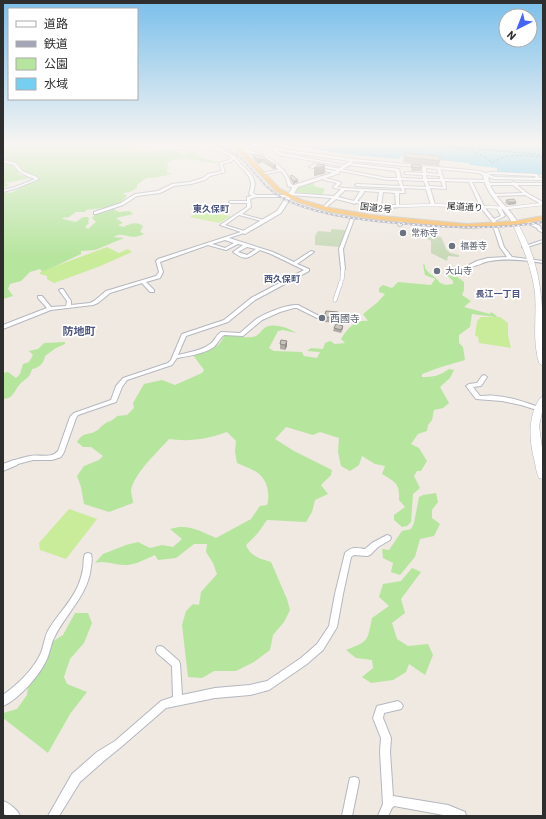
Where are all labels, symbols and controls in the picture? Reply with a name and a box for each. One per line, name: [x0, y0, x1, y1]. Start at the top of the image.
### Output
legend: [8, 8, 138, 100]
north arrow: [498, 8, 538, 48]
text: 道路: [44, 16, 68, 30]
text: N: [504, 29, 518, 43]
text: 鉄道: [44, 36, 68, 50]
text: 公園: [44, 56, 68, 70]
text: 水域: [44, 76, 68, 90]
street label: 国道2号: [360, 200, 392, 215]
street label: 尾道通り: [447, 200, 483, 213]
district label: 東久保町: [193, 203, 229, 214]
place label: 常称寺: [411, 227, 438, 238]
marker: 常称寺: [398, 228, 408, 238]
place label: 福善寺: [460, 240, 487, 251]
marker: 福善寺: [447, 241, 457, 251]
place label: 大山寺: [445, 265, 472, 276]
marker: 大山寺: [432, 266, 442, 276]
district label: 西久保町: [264, 273, 300, 284]
district label: 長江一丁目: [475, 288, 521, 299]
place label: 西國寺: [330, 312, 360, 324]
marker: 西國寺: [317, 313, 327, 323]
district label: 防地町: [63, 324, 96, 337]

